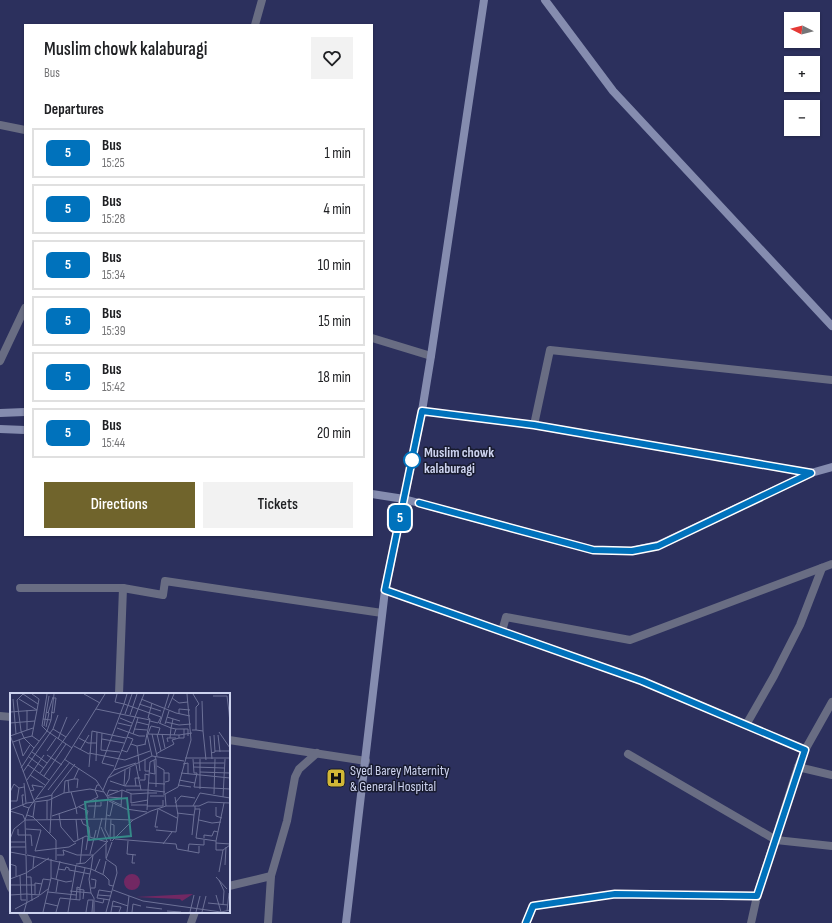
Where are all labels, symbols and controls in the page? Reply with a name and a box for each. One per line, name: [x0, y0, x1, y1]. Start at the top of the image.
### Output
north arrow: [784, 12, 820, 48]
map controls: [784, 12, 820, 136]
button: heart: [311, 37, 353, 79]
text: Muslim chowk kalaburagi: [44, 38, 207, 61]
button: +: [784, 56, 820, 92]
text: Bus: [44, 65, 60, 81]
text: Departures: [44, 100, 104, 119]
button: −: [784, 100, 820, 136]
text: Bus: [102, 136, 121, 155]
text: 5: [65, 144, 71, 161]
text: 1 min: [325, 144, 351, 163]
text: 15:25: [102, 155, 125, 171]
text: Bus: [102, 192, 121, 211]
text: 5: [65, 200, 71, 217]
text: 4 min: [324, 200, 351, 219]
text: 15:28: [102, 211, 125, 227]
text: Bus: [102, 248, 121, 267]
text: 5: [65, 256, 71, 273]
text: 10 min: [318, 256, 351, 275]
text: 15:34: [102, 267, 125, 283]
text: Bus: [102, 304, 121, 323]
text: 5: [65, 312, 71, 329]
text: 15 min: [319, 312, 351, 331]
text: 15:39: [102, 323, 125, 339]
text: Bus: [102, 360, 121, 379]
text: 5: [65, 368, 71, 385]
text: 18 min: [318, 368, 351, 387]
text: 15:42: [102, 379, 125, 395]
text: Bus: [102, 416, 121, 435]
text: 5: [65, 424, 71, 441]
text: 20 min: [317, 424, 351, 443]
text: 15:44: [102, 435, 125, 451]
place label: Muslim chowk kalaburagi: [424, 444, 494, 477]
marker: Muslim chowk kalaburagi: [403, 451, 421, 469]
button: Directions: [44, 482, 195, 528]
button: Tickets: [203, 482, 353, 528]
line badge: 5: [387, 505, 413, 531]
text: 5: [397, 509, 403, 526]
inset map: [10, 693, 230, 913]
place label: Syed Barey Maternity & General Hospital: [350, 762, 450, 795]
hospital icon: Syed Barey Maternity & General Hospital: [325, 767, 347, 789]

